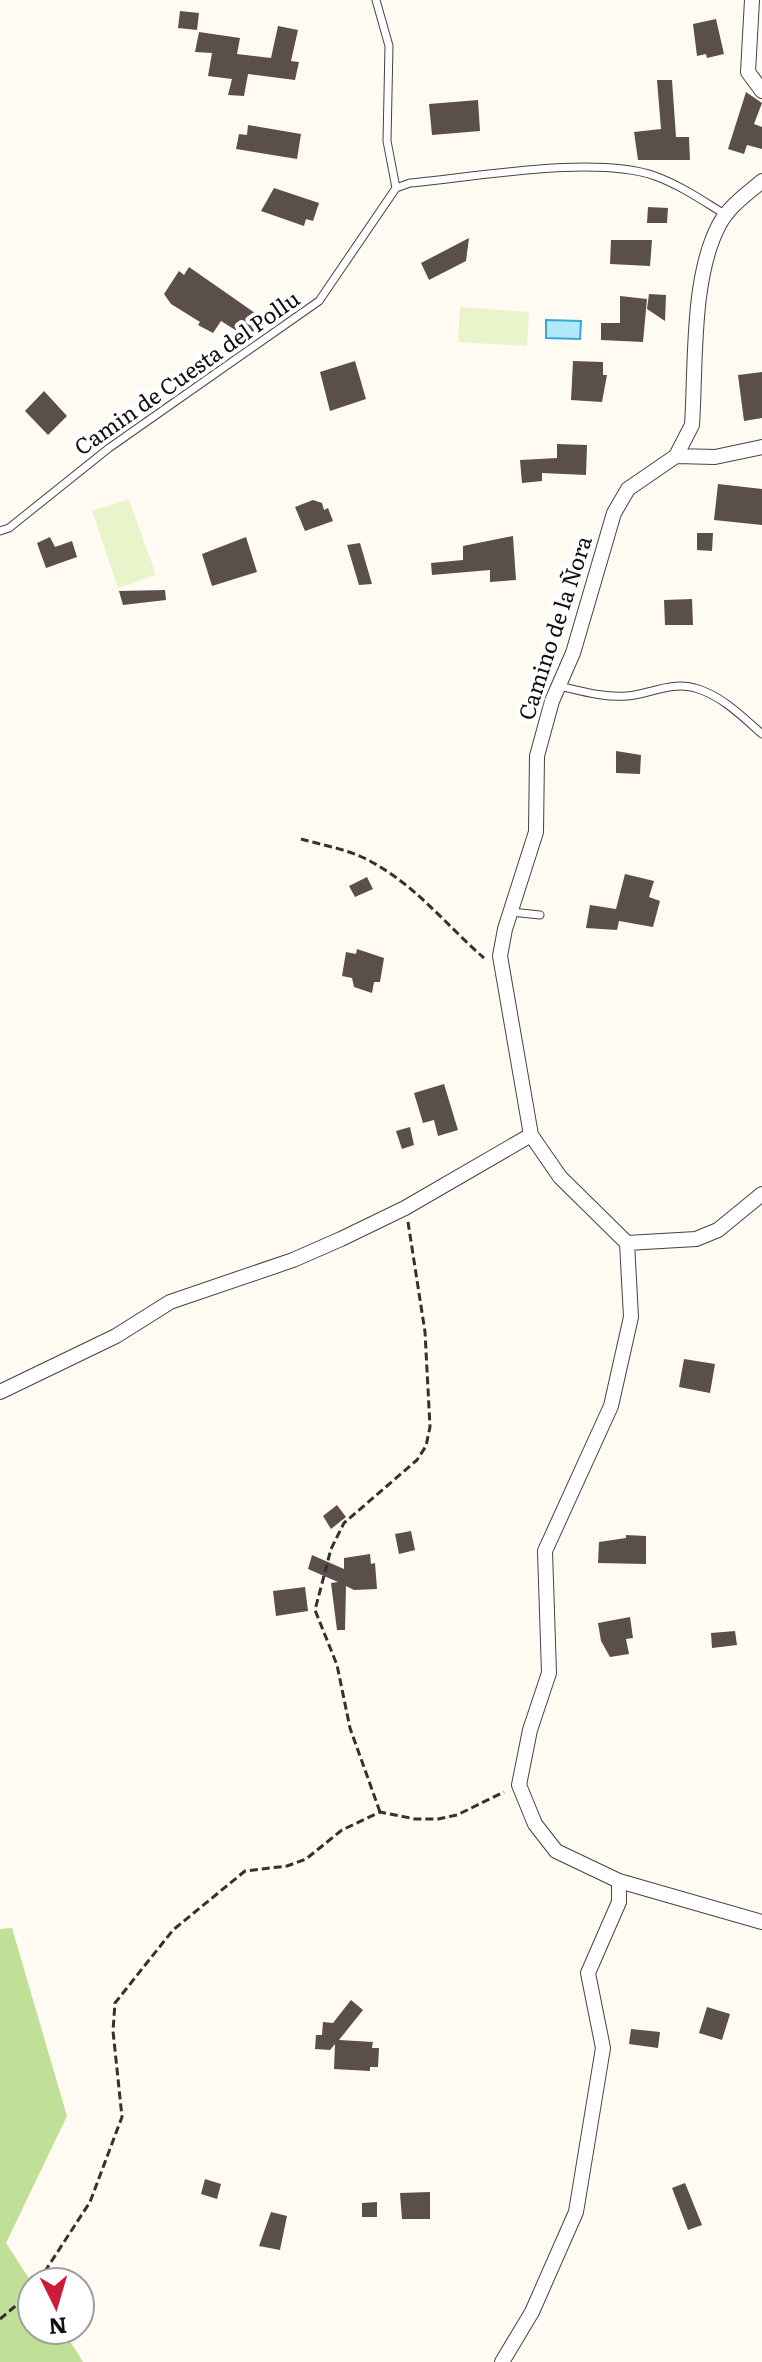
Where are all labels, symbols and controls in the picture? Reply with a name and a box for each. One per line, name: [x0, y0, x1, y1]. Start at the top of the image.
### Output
street label: Camin de Cuesta del Pollu: [67, 281, 306, 462]
street label: Camino de la Ñora: [508, 531, 599, 724]
north arrow: [16, 2266, 96, 2346]
text: N: [47, 2310, 69, 2345]

